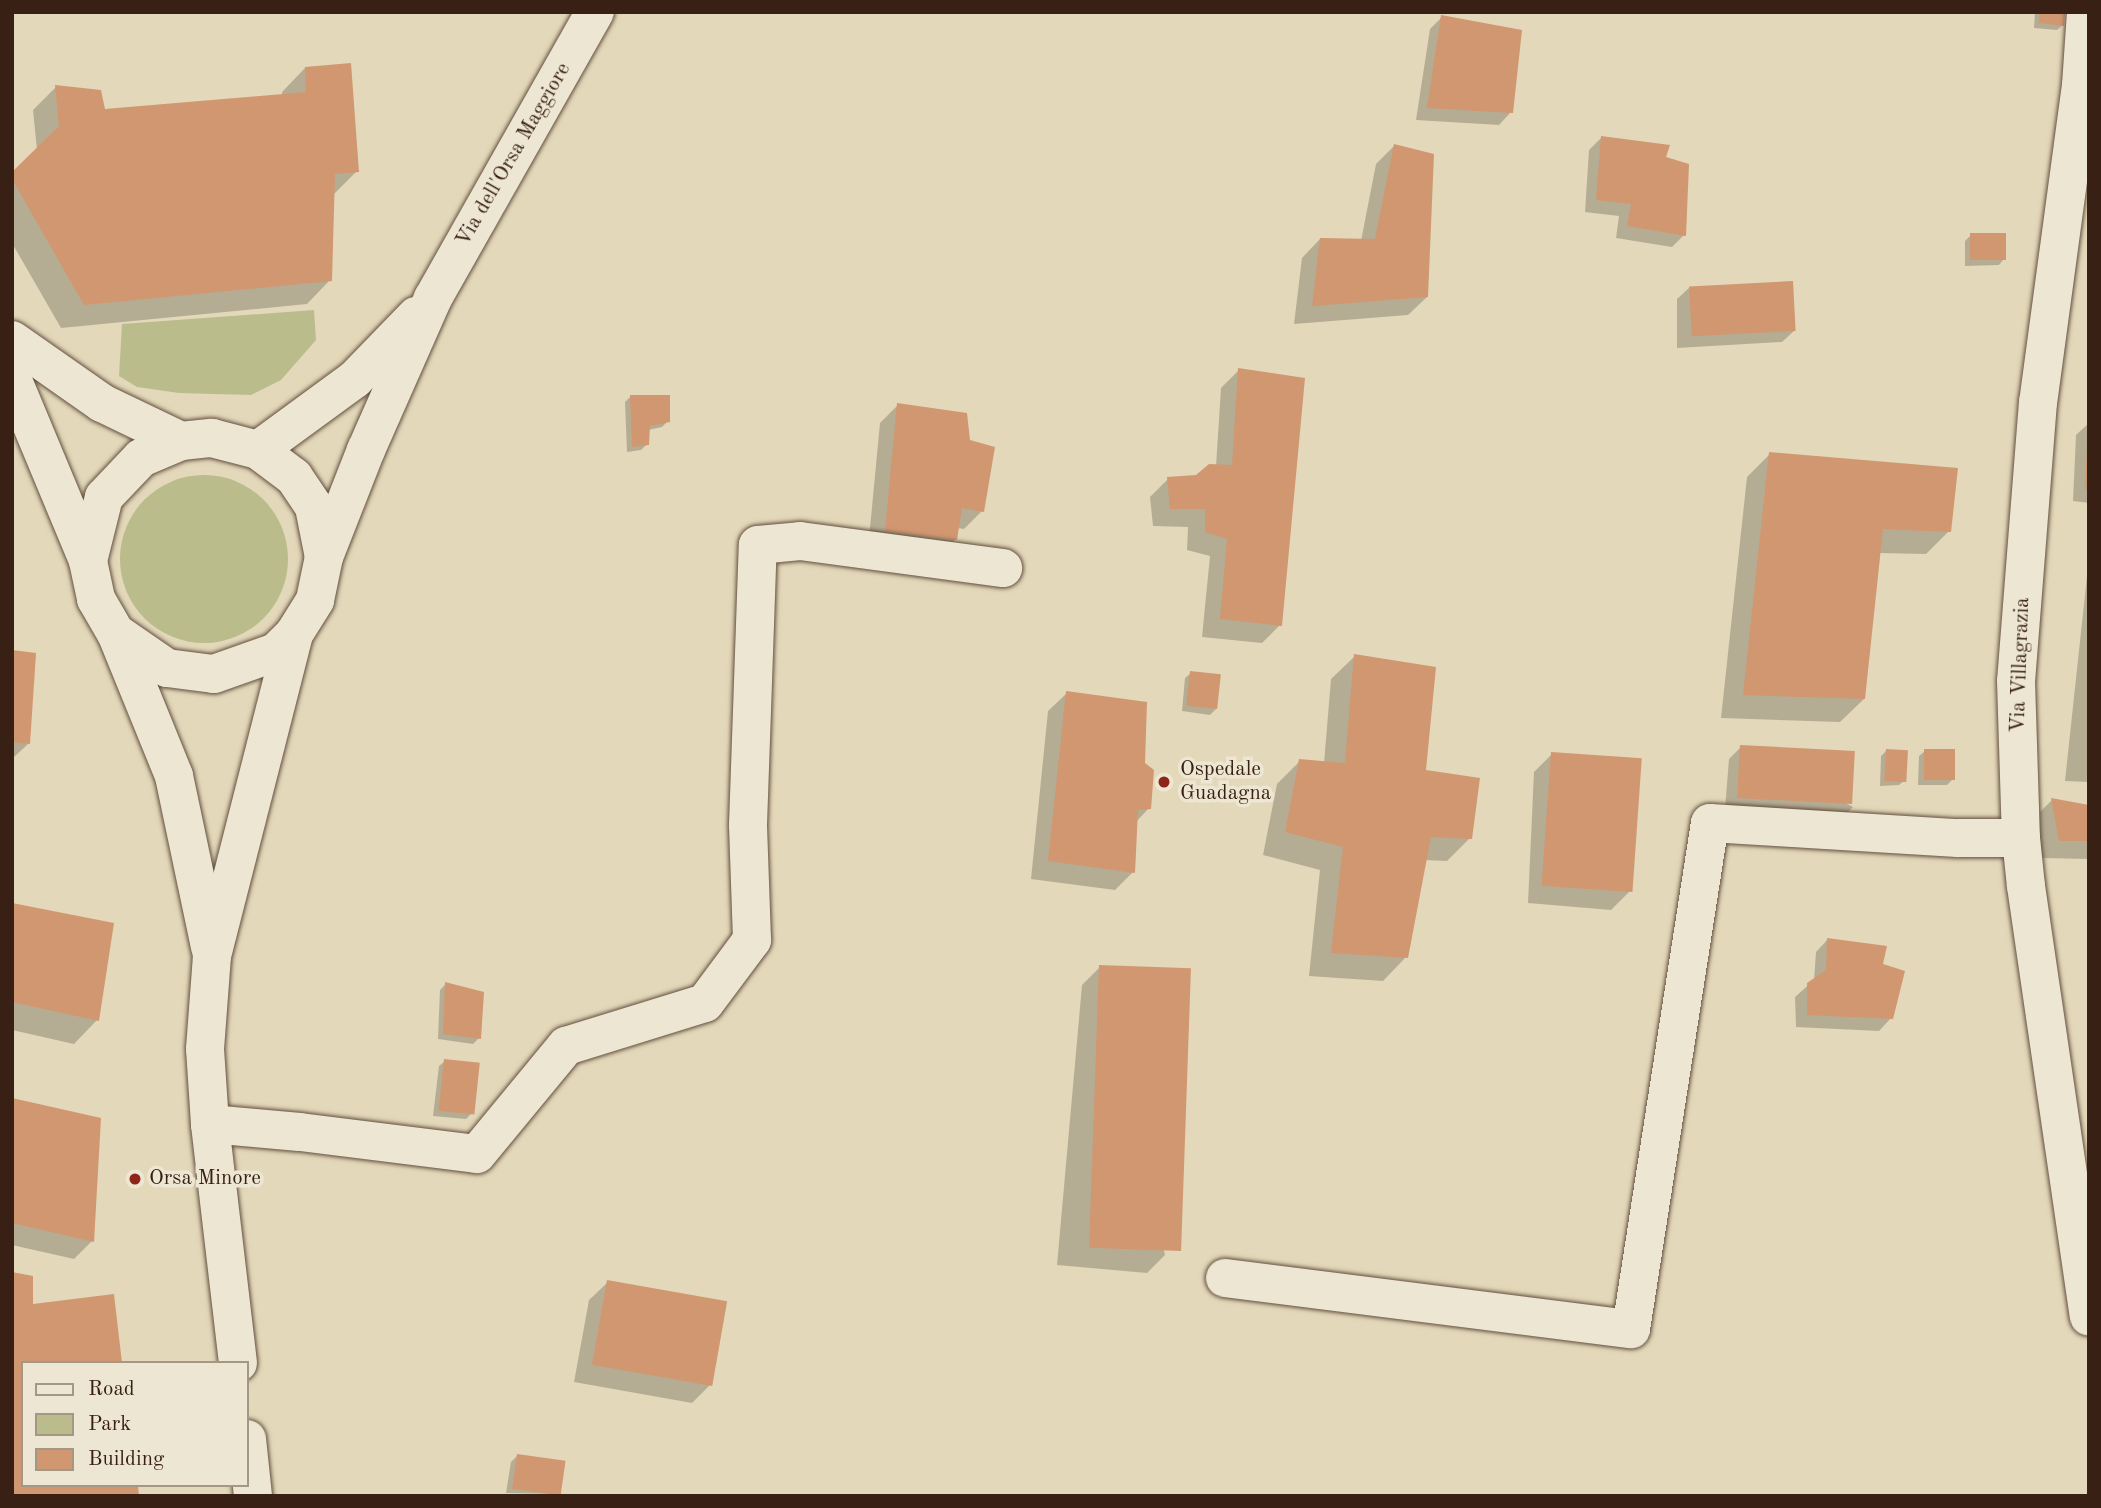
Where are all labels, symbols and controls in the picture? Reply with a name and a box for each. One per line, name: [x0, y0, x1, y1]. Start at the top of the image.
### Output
street label: Via dell'Orsa Maggiore: [451, 59, 577, 251]
street label: Via Villagrazia: [2006, 597, 2036, 733]
place label: Ospedale Guadagna: [1180, 757, 1271, 807]
marker: Ospedale Guadagna: [1154, 772, 1174, 792]
place label: Orsa Minore: [149, 1166, 261, 1192]
marker: Orsa Minore: [127, 1171, 143, 1187]
legend: [21, 1361, 248, 1487]
text: Road: [88, 1379, 135, 1400]
text: Park: [88, 1414, 131, 1435]
text: Building: [88, 1449, 164, 1470]

